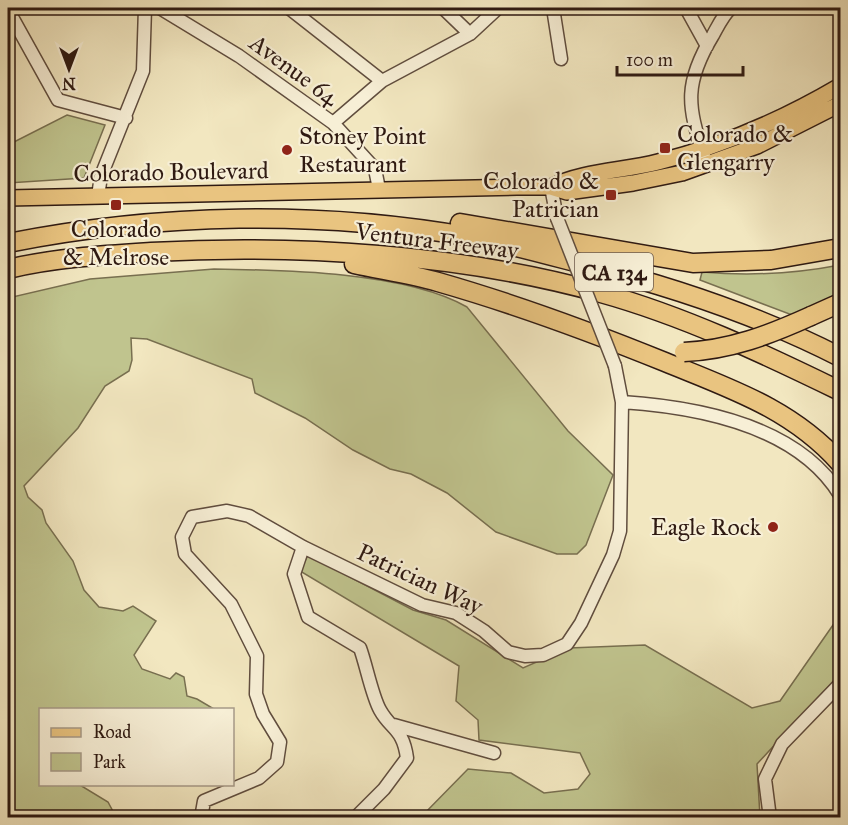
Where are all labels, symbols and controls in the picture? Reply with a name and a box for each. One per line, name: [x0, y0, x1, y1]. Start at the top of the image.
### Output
street label: Avenue 64: [243, 27, 345, 113]
north arrow: [39, 39, 99, 99]
scale bar: [617, 39, 743, 77]
text: 100 m: [626, 49, 673, 71]
text: N: [62, 74, 76, 93]
place label: Colorado & Glengarry: [677, 119, 793, 177]
place label: Stoney Point Restaurant: [299, 121, 427, 179]
marker: Colorado & Glengarry: [658, 141, 672, 155]
marker: Stoney Point Restaurant: [280, 143, 294, 157]
street label: Colorado Boulevard: [73, 155, 269, 189]
place label: Colorado & Patrician: [483, 166, 599, 224]
marker: Colorado & Patrician: [604, 188, 618, 202]
marker: Colorado & Melrose: [109, 198, 123, 212]
place label: Colorado & Melrose: [63, 214, 169, 272]
street label: Ventura Freeway: [353, 216, 521, 266]
road number: CA 134: [575, 253, 653, 291]
place label: Eagle Rock: [651, 512, 762, 542]
marker: Eagle Rock: [766, 520, 780, 534]
street label: Patrician Way: [352, 537, 488, 621]
legend: [39, 708, 234, 786]
text: Road: [93, 721, 131, 743]
text: Park: [93, 751, 126, 773]

